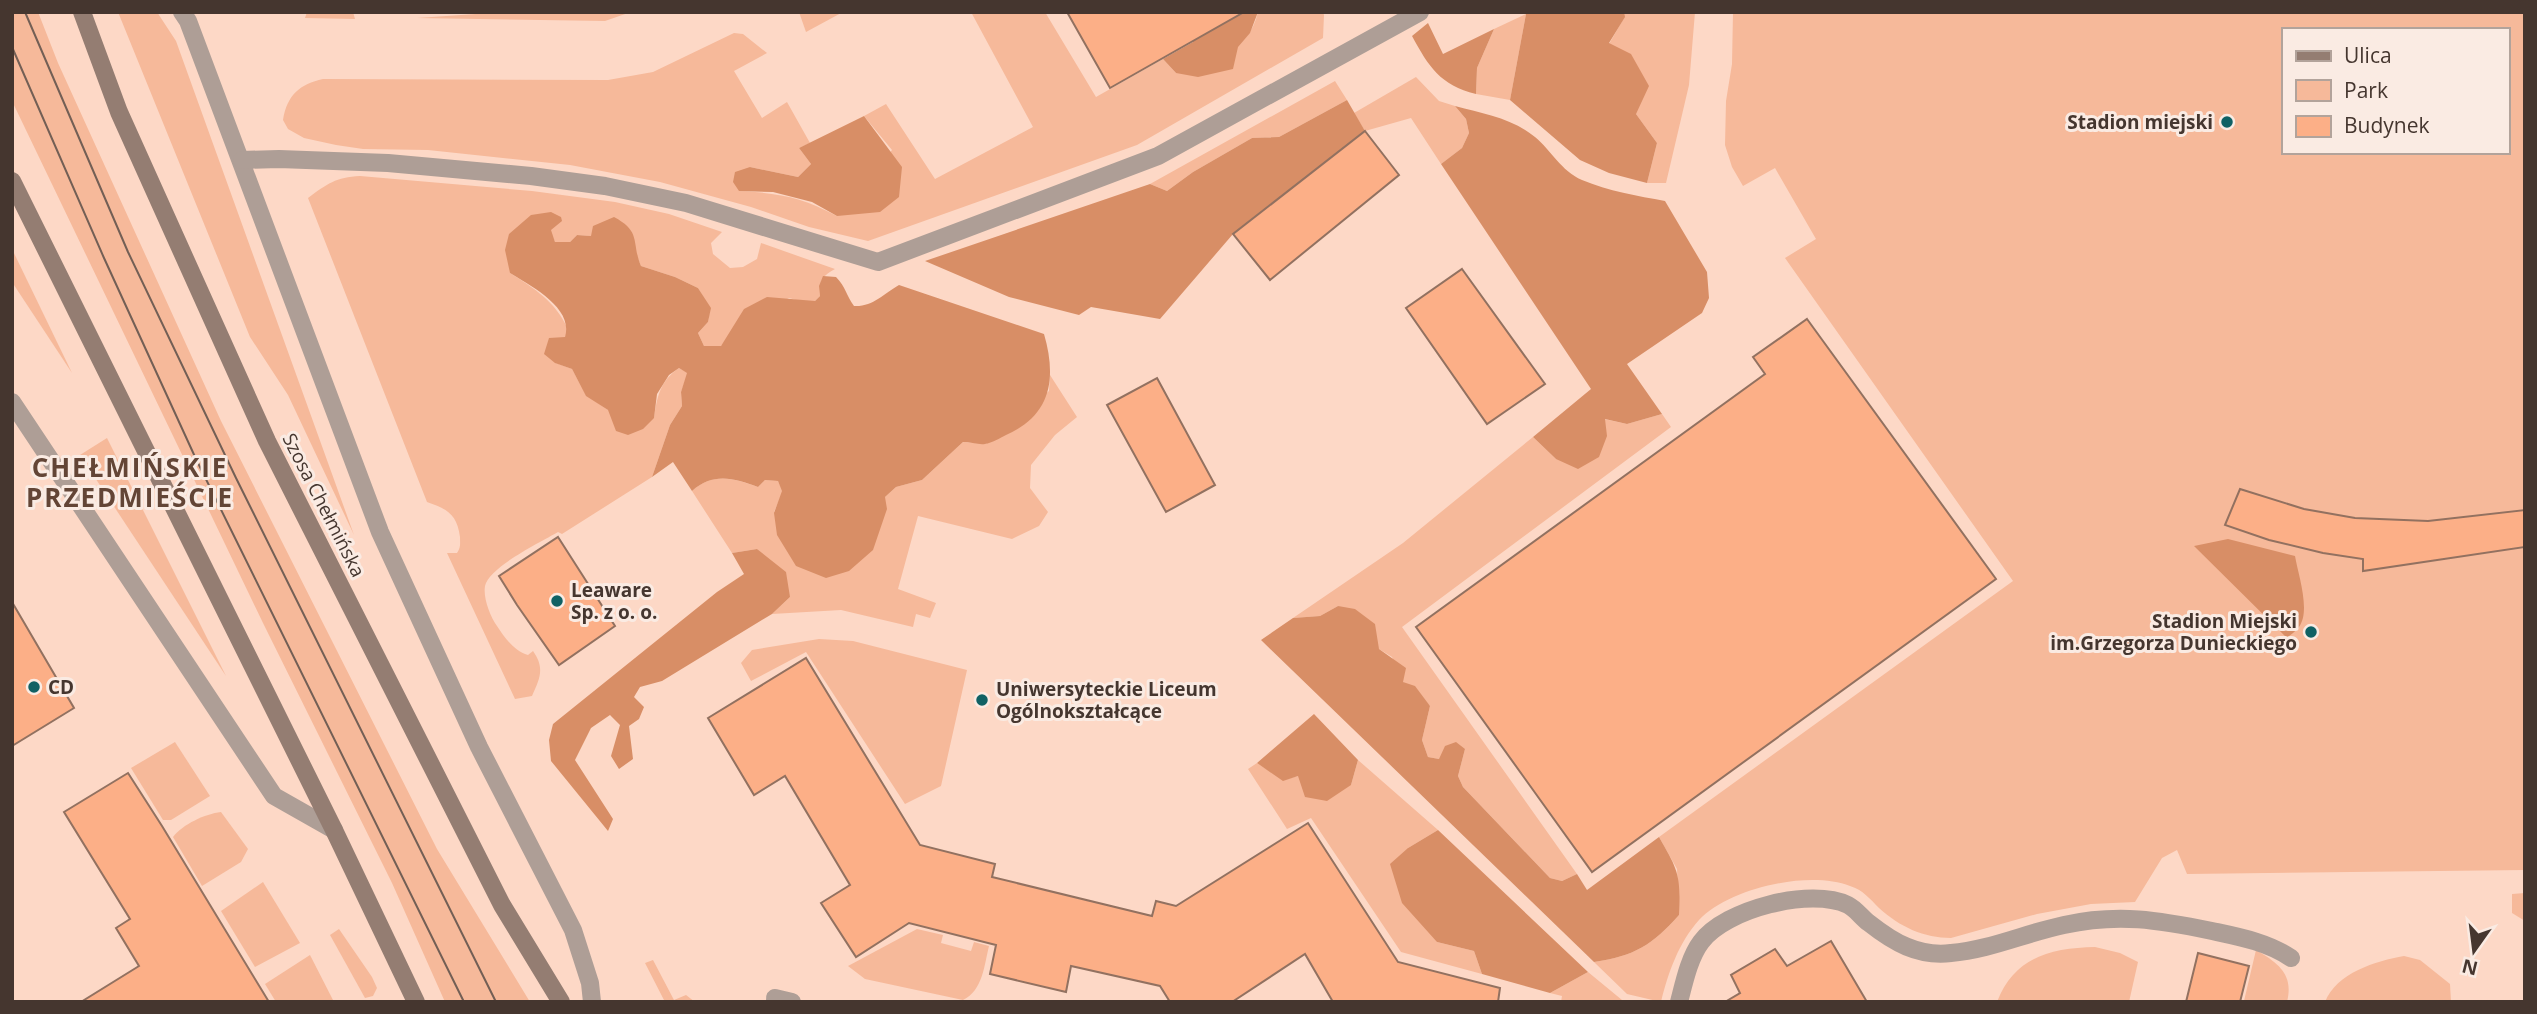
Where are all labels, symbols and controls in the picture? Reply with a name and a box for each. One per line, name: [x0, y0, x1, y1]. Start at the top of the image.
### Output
legend: [2282, 28, 2509, 154]
text: Ulica: [2344, 41, 2392, 69]
text: Park: [2344, 76, 2388, 104]
place label: Stadion miejski: [2067, 109, 2213, 135]
text: Budynek: [2344, 111, 2430, 139]
marker: Stadion miejski: [2219, 114, 2235, 130]
street label: Szosa Chełmińska: [277, 429, 371, 581]
district label: CHEŁMIŃSKIE PRZEDMIEŚCIE: [26, 449, 234, 515]
place label: Leaware Sp. z o. o.: [571, 577, 657, 625]
marker: Leaware Sp. z o. o.: [549, 593, 565, 609]
place label: Stadion Miejski im.Grzegorza Dunieckiego: [2050, 608, 2297, 656]
marker: Stadion Miejski im.Grzegorza Dunieckiego: [2303, 624, 2319, 640]
place label: CD: [48, 674, 74, 700]
place label: Uniwersyteckie Liceum Ogólnokształcące: [996, 676, 1217, 724]
marker: CD: [26, 679, 42, 695]
marker: Uniwersyteckie Liceum Ogólnokształcące: [974, 692, 990, 708]
north arrow: [2439, 916, 2509, 986]
text: N: [2459, 953, 2481, 982]

